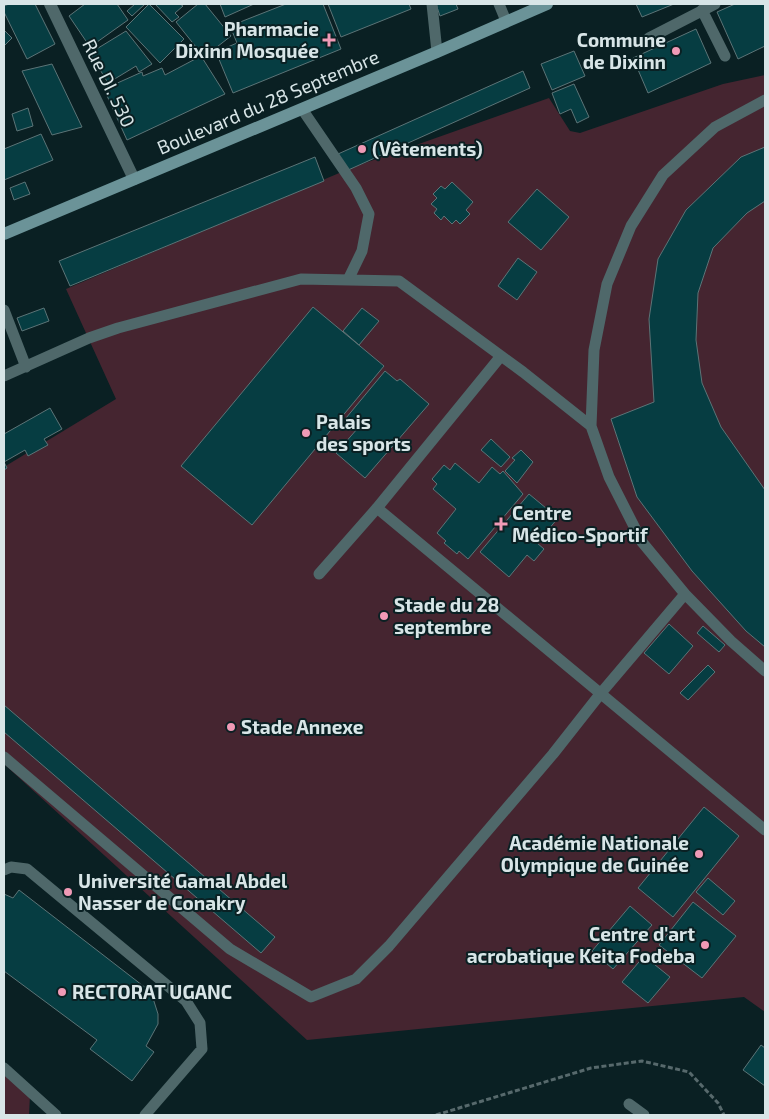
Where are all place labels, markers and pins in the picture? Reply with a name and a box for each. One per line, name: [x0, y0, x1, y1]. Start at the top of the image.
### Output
place label: Pharmacie Dixinn Mosquée: [175, 17, 319, 62]
place label: Commune de Dixinn: [577, 28, 666, 73]
marker: Pharmacie Dixinn Mosquée: [323, 34, 335, 46]
marker: Commune de Dixinn: [670, 45, 682, 57]
place label: (Vêtements): [372, 137, 483, 160]
marker: (Vêtements): [356, 143, 368, 155]
place label: Palais des sports: [316, 410, 411, 455]
marker: Palais des sports: [300, 427, 312, 439]
place label: Centre Médico-Sportif: [512, 501, 649, 546]
marker: Centre Médico-Sportif: [494, 517, 508, 531]
place label: Stade du 28 septembre: [394, 593, 499, 638]
marker: Stade du 28 septembre: [378, 610, 390, 622]
place label: Stade Annexe: [241, 715, 364, 738]
marker: Stade Annexe: [225, 721, 237, 733]
place label: Académie Nationale Olympique de Guinée: [501, 831, 689, 877]
marker: Académie Nationale Olympique de Guinée: [693, 848, 705, 860]
place label: Université Gamal Abdel Nasser de Conakry: [78, 869, 288, 915]
marker: Université Gamal Abdel Nasser de Conakry: [62, 886, 74, 898]
place label: Centre d'art acrobatique Keita Fodeba: [467, 922, 695, 967]
marker: Centre d'art acrobatique Keita Fodeba: [699, 939, 711, 951]
place label: RECTORAT UGANC: [72, 980, 232, 1003]
marker: RECTORAT UGANC: [56, 986, 68, 998]

